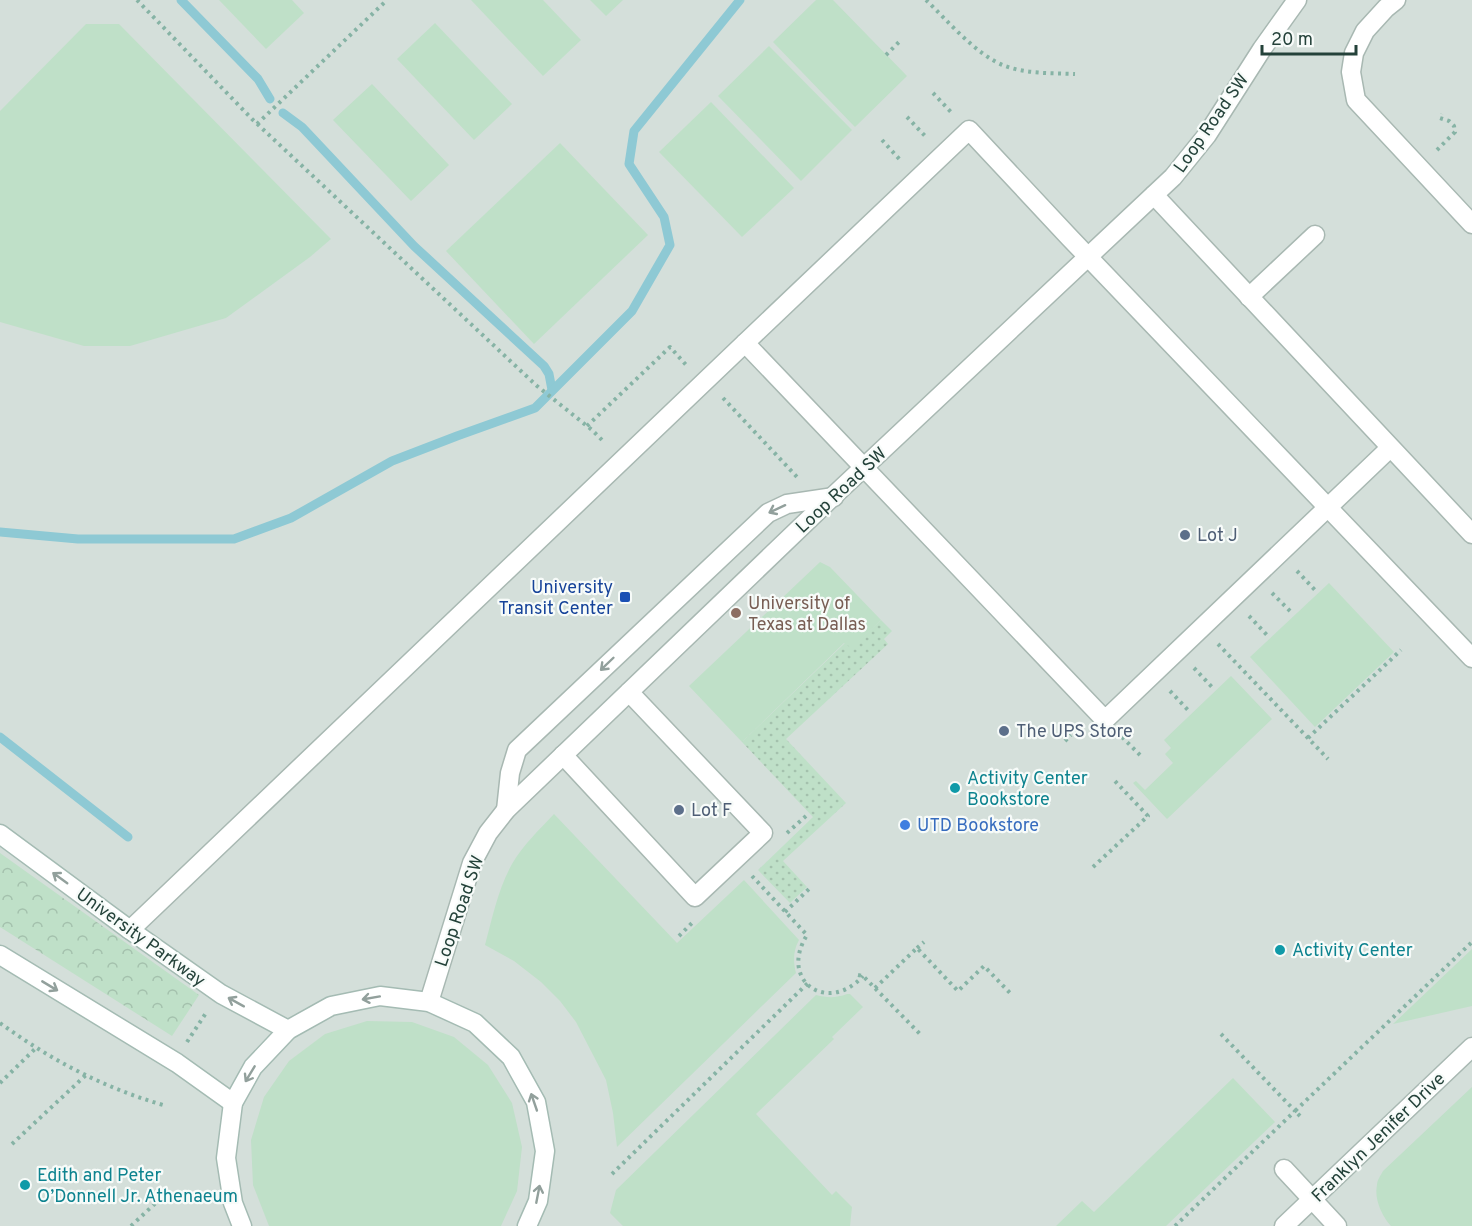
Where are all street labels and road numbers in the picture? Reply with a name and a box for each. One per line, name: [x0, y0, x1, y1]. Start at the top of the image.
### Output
street label: Loop Road SW: [1169, 70, 1255, 178]
street label: Loop Road SW: [792, 443, 892, 539]
street label: Loop Road SW: [431, 853, 490, 970]
street label: University Parkway: [71, 883, 209, 993]
street label: Franklyn Jenifer Drive: [1307, 1068, 1451, 1208]

